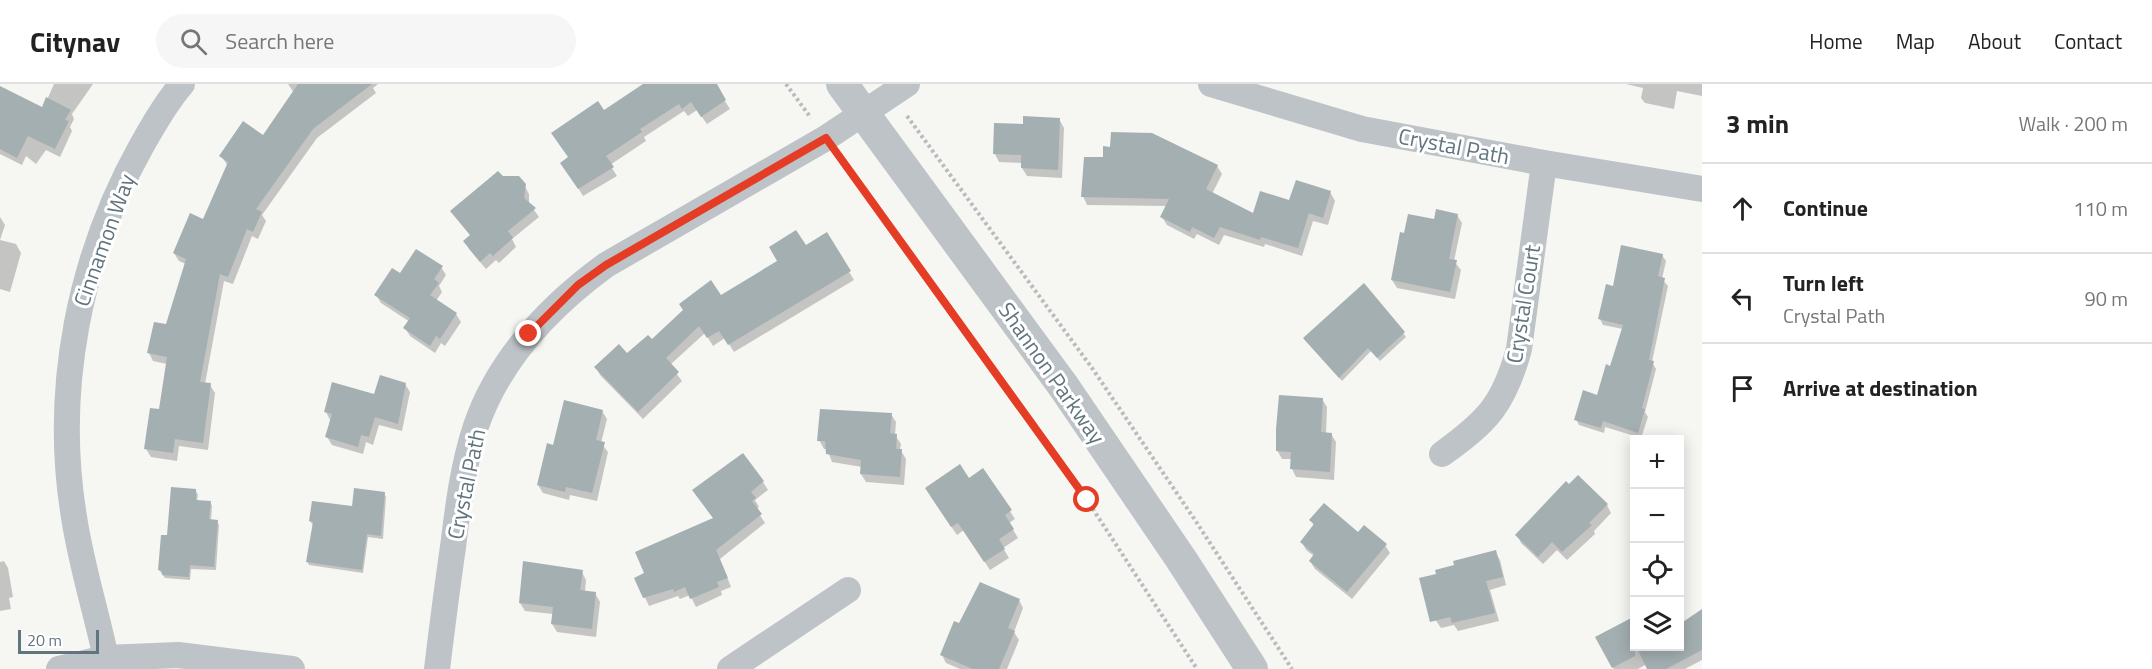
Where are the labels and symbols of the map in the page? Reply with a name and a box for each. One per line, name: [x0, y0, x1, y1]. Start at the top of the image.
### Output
street label: Crystal Path: [1396, 119, 1512, 173]
street label: Cinnamon Way: [64, 169, 144, 311]
street label: Crystal Court: [1497, 242, 1549, 366]
street label: Shannon Parkway: [990, 295, 1114, 451]
route end: [515, 320, 541, 346]
street label: Crystal Path: [438, 426, 494, 542]
route start: [1073, 486, 1099, 512]
scale bar: [18, 627, 99, 654]

